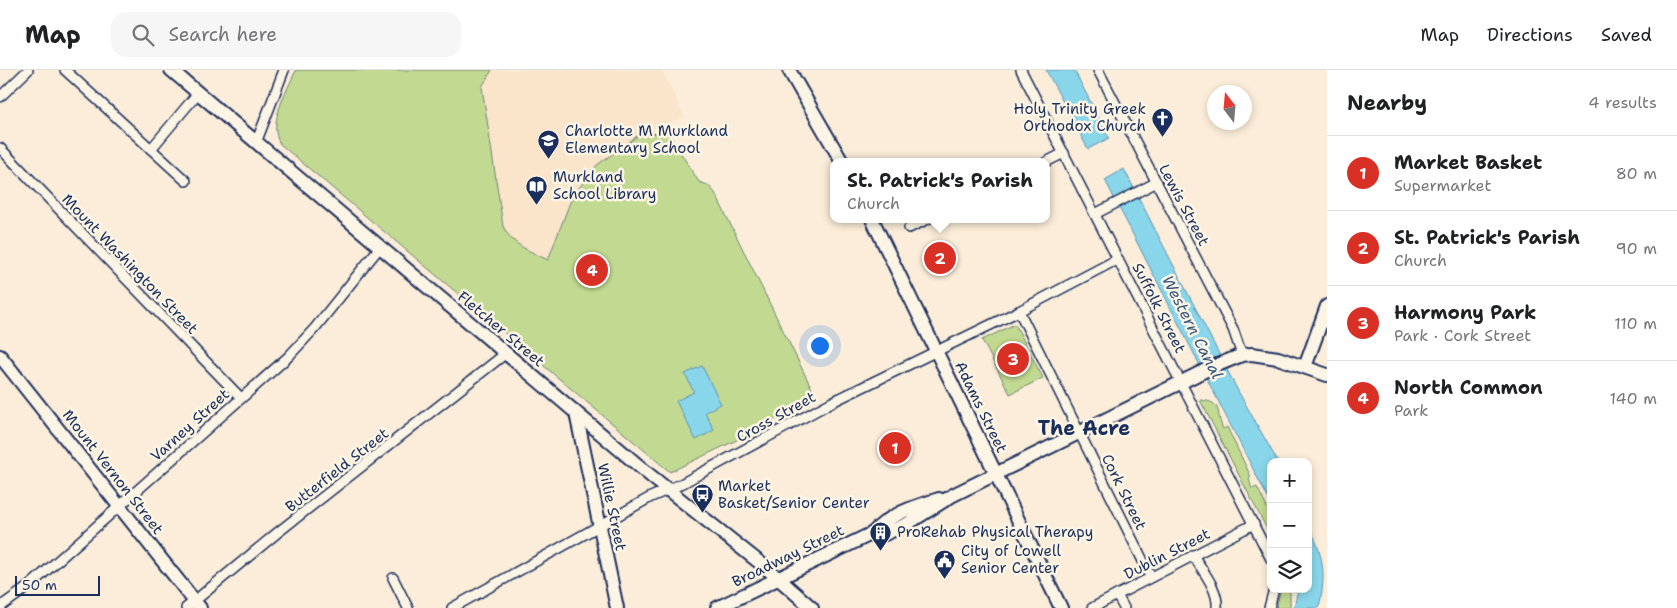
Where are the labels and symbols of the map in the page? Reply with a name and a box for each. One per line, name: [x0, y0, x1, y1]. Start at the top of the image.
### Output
north arrow: [1207, 85, 1252, 130]
place label: Holy Trinity Greek Orthodox Church: [1014, 99, 1146, 136]
church icon: Holy Trinity Greek Orthodox Church: [1150, 106, 1174, 137]
place label: Charlotte M Murkland Elementary School: [565, 121, 728, 158]
school or university icon: Charlotte M Murkland Elementary School: [537, 128, 561, 159]
street label: Lewis Street: [1154, 161, 1214, 249]
place label: Murkland School Library: [553, 167, 656, 204]
library icon: Murkland School Library: [525, 174, 549, 205]
street label: Mount Washington Street: [58, 189, 202, 339]
pin: 2: [924, 239, 956, 277]
pin: 4: [576, 251, 608, 289]
street label: Suffolk Street: [1128, 259, 1190, 357]
water label: Western Canal: [1157, 272, 1228, 383]
street label: Fletcher Street: [453, 287, 549, 371]
your location: [807, 333, 833, 359]
pin: 3: [997, 340, 1029, 378]
street label: Adams Street: [950, 358, 1012, 456]
street label: Varney Street: [146, 384, 234, 466]
street label: Cross Street: [733, 387, 819, 447]
street label: Mount Vernon Street: [58, 406, 168, 538]
district label: The Acre: [1038, 415, 1130, 441]
street label: Butterfield Street: [281, 423, 393, 517]
pin: 1: [879, 429, 911, 467]
street label: Cork Street: [1097, 451, 1151, 533]
street label: Willie Street: [593, 461, 631, 553]
place label: Market Basket/Senior Center: [718, 476, 870, 513]
bus stop icon: Market Basket/Senior Center: [690, 483, 714, 514]
street label: Broadway Street: [729, 520, 847, 592]
building icon: ProRehab Physical Therapy: [869, 520, 893, 551]
place label: ProRehab Physical Therapy: [897, 522, 1093, 542]
street label: Dublin Street: [1121, 524, 1213, 584]
place label: City of Lowell Senior Center: [961, 541, 1061, 578]
public building icon: City of Lowell Senior Center: [933, 548, 957, 579]
scale bar: [15, 573, 100, 596]

